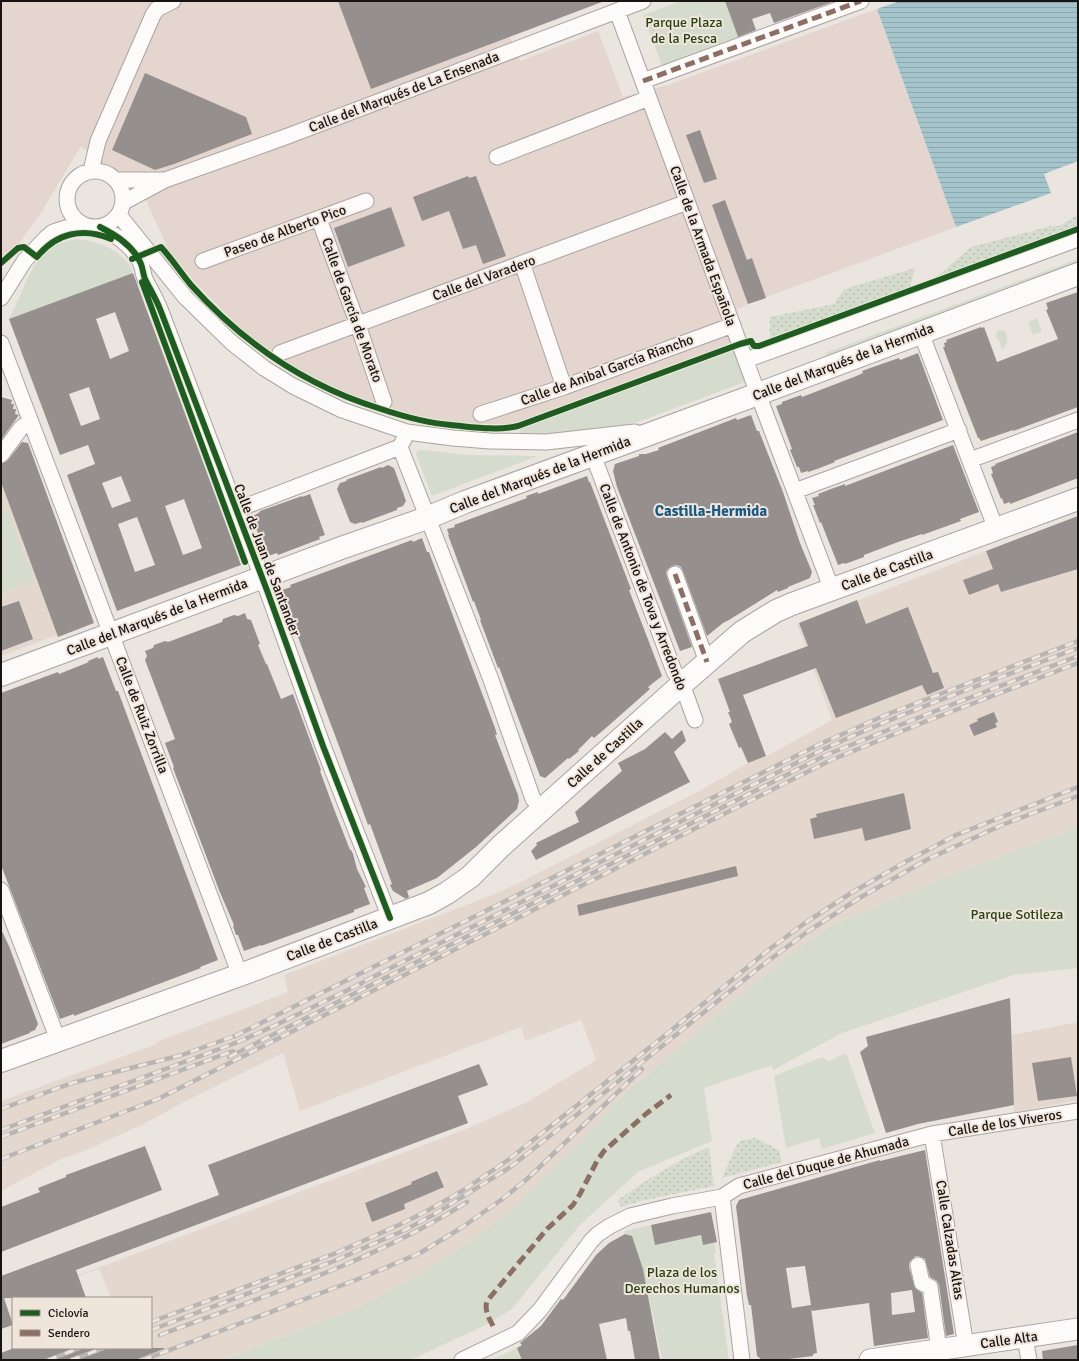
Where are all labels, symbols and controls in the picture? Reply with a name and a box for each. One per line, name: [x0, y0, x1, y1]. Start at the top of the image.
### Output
park label: Parque Plaza de la Pesca: [645, 14, 723, 47]
street label: Calle del Marqués de La Ensenada: [306, 48, 502, 136]
street label: Calle de la Armada Española: [666, 163, 740, 329]
street label: Paseo de Alberto Pico: [222, 201, 348, 261]
street label: Calle de García de Morato: [318, 235, 386, 385]
street label: Calle del Varadero: [430, 251, 538, 305]
street label: Calle del Marqués de la Hermida: [750, 320, 936, 404]
street label: Calle de Anibal García Riancho: [518, 331, 696, 409]
street label: Calle del Marqués de la Hermida: [447, 433, 633, 517]
street label: Calle de Juan de Santander: [230, 481, 304, 639]
street label: Calle de Antonio de Tova y Arredondo: [596, 481, 690, 693]
district label: Castilla-Hermida: [655, 502, 767, 520]
street label: Calle de Castilla: [839, 545, 935, 595]
street label: Calle del Marqués de la Hermida: [64, 575, 250, 659]
street label: Calle de Ruiz Zorrilla: [112, 654, 172, 776]
street label: Calle de Castilla: [563, 714, 647, 792]
park label: Parque Sotileza: [971, 906, 1063, 923]
street label: Calle de Castilla: [284, 915, 380, 965]
street label: Calle de los Viveros: [947, 1106, 1063, 1140]
street label: Calle del Duque de Ahumada: [741, 1133, 911, 1193]
street label: Calle Calzadas Altas: [932, 1179, 968, 1301]
park label: Plaza de los Derechos Humanos: [624, 1264, 740, 1297]
legend: [12, 1297, 152, 1349]
text: Ciclovía: [48, 1306, 89, 1321]
text: Sendero: [48, 1326, 90, 1341]
street label: Calle Alta: [979, 1328, 1039, 1352]

